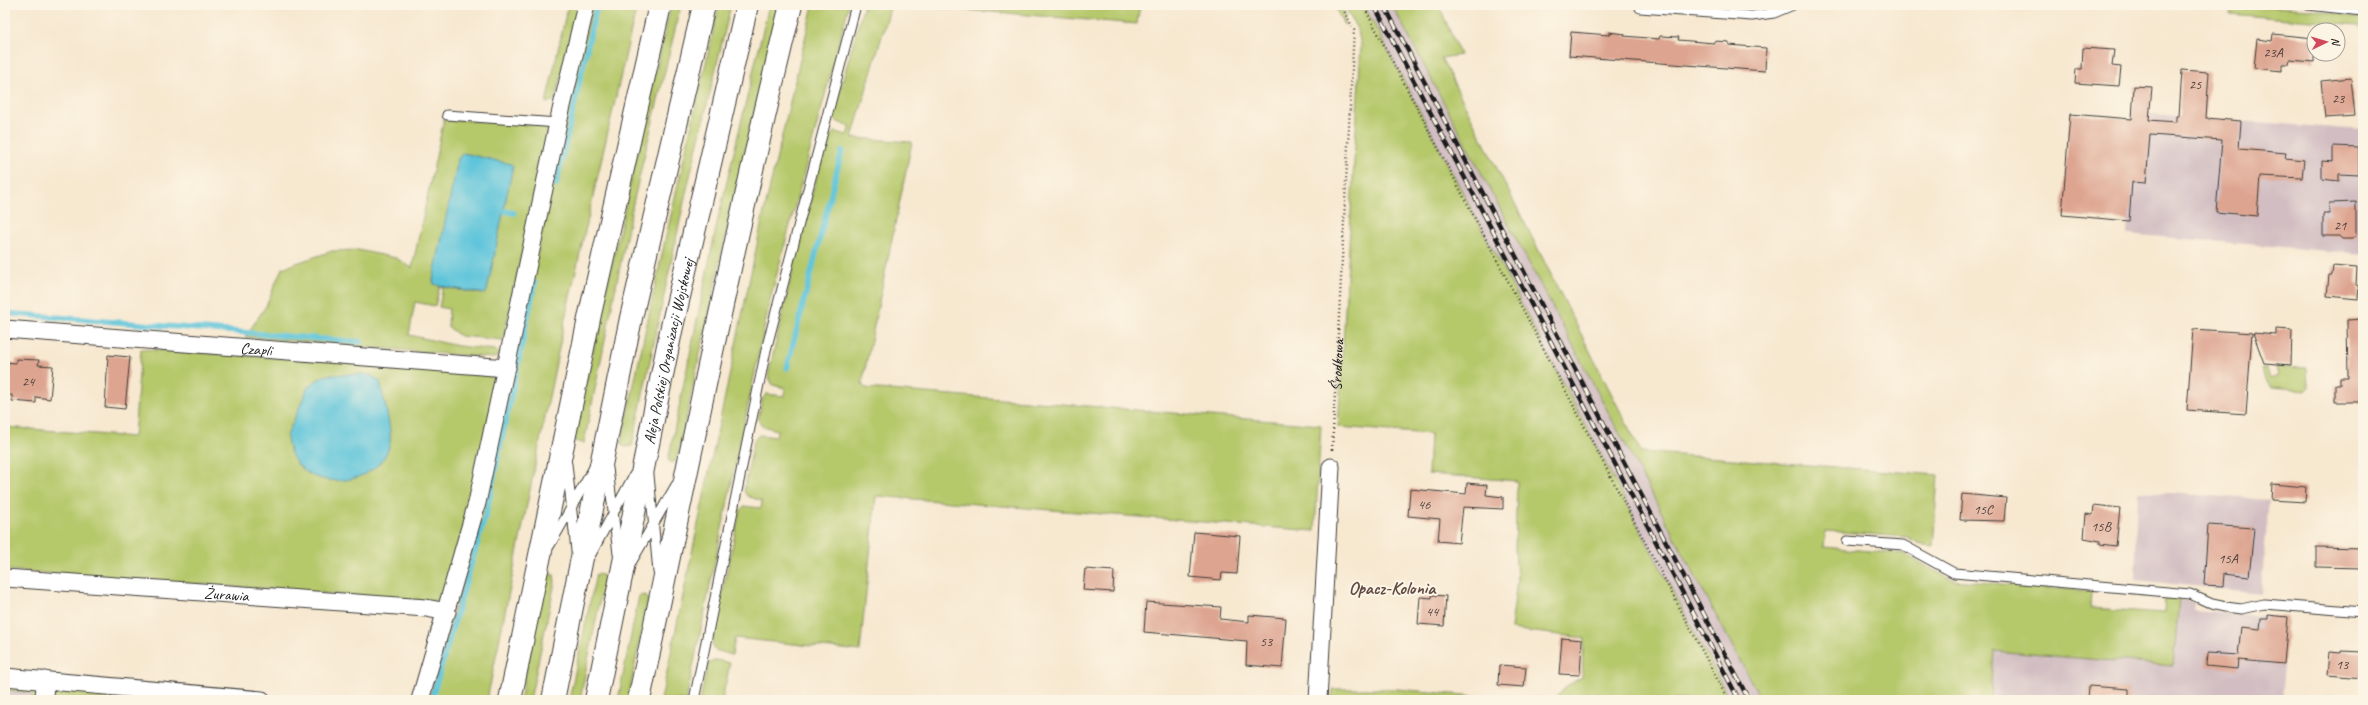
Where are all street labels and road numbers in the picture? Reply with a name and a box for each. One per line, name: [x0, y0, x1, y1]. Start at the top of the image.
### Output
street label: Aleja Polskiej Organizacji Wojskowej: [639, 254, 699, 446]
street label: Środkowa: [1326, 337, 1349, 392]
street label: Czapli: [240, 338, 275, 361]
street label: Żurawia: [203, 583, 250, 606]

